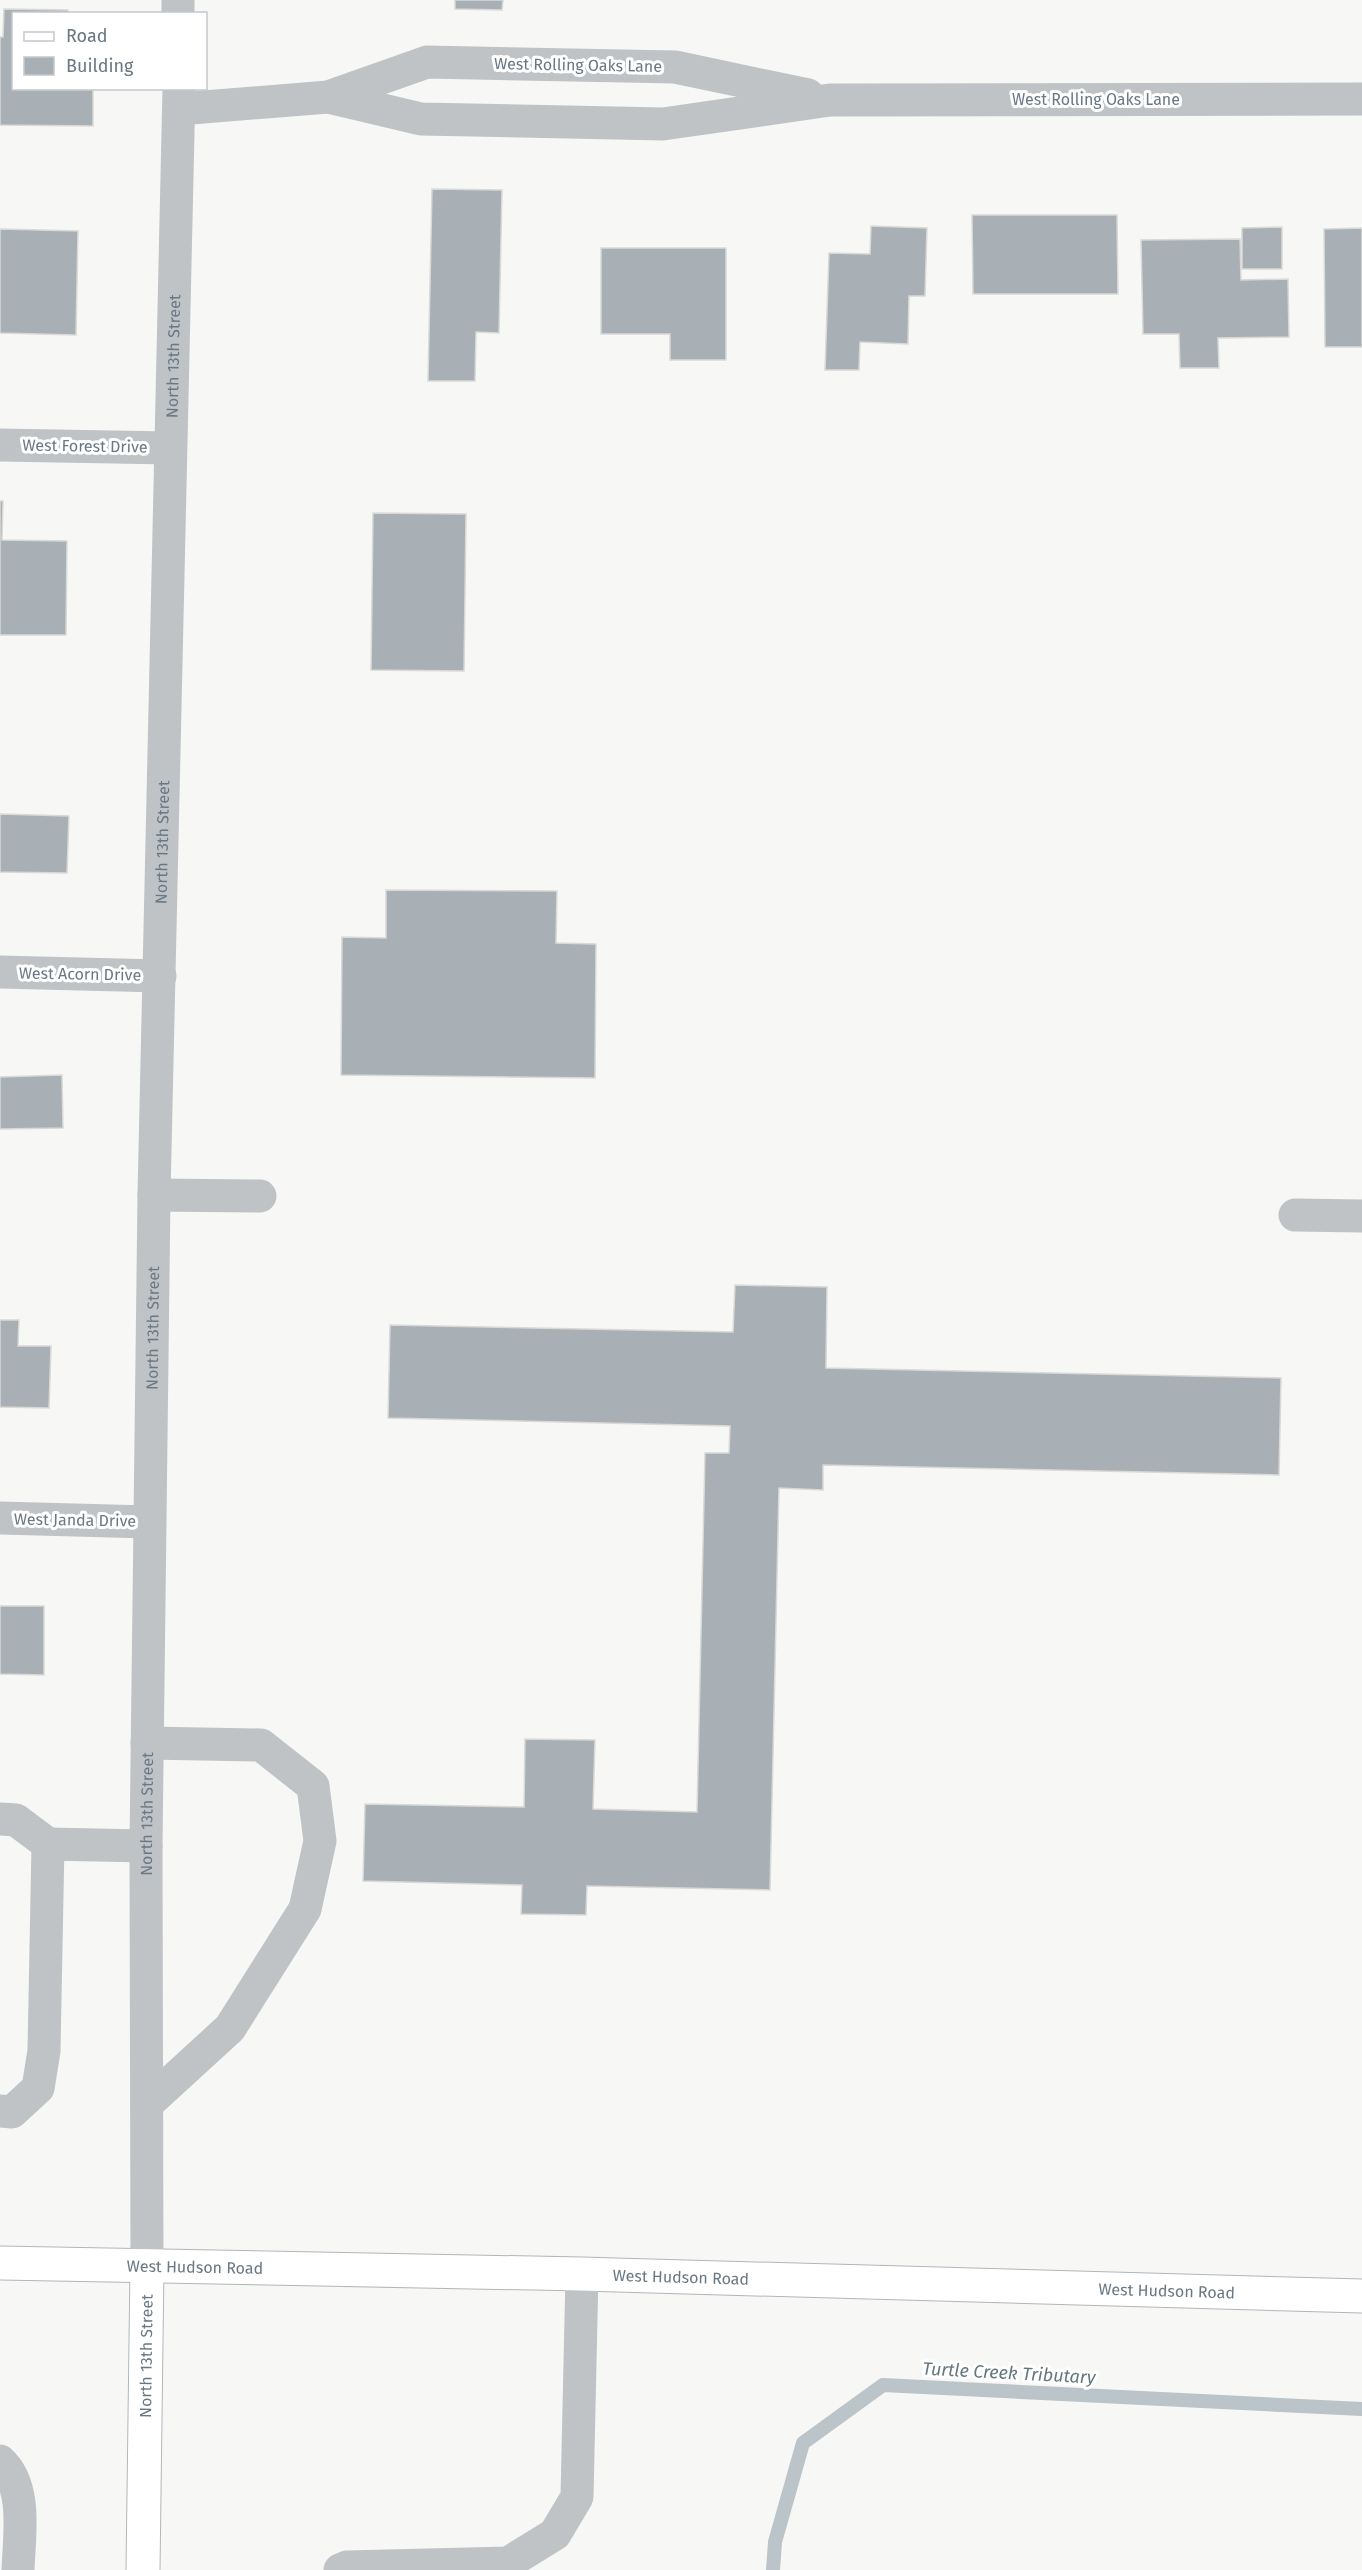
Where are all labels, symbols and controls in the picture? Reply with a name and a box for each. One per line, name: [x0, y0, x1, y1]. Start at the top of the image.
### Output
legend: [12, 12, 207, 90]
text: Road: [66, 25, 108, 47]
street label: West Rolling Oaks Lane: [494, 54, 662, 76]
text: Building: [66, 55, 134, 77]
street label: West Rolling Oaks Lane: [1012, 90, 1180, 109]
street label: North 13th Street: [162, 294, 184, 418]
street label: West Forest Drive: [22, 435, 148, 457]
street label: North 13th Street: [151, 780, 173, 904]
street label: West Acorn Drive: [19, 963, 141, 985]
street label: North 13th Street: [142, 1266, 163, 1390]
street label: West Janda Drive: [14, 1509, 136, 1531]
street label: North 13th Street: [136, 1752, 157, 1876]
street label: West Hudson Road: [127, 2256, 263, 2277]
street label: West Hudson Road: [612, 2265, 749, 2288]
street label: West Hudson Road: [1098, 2279, 1235, 2302]
street label: North 13th Street: [136, 2294, 156, 2418]
water label: Turtle Creek Tributary: [922, 2357, 1097, 2389]

